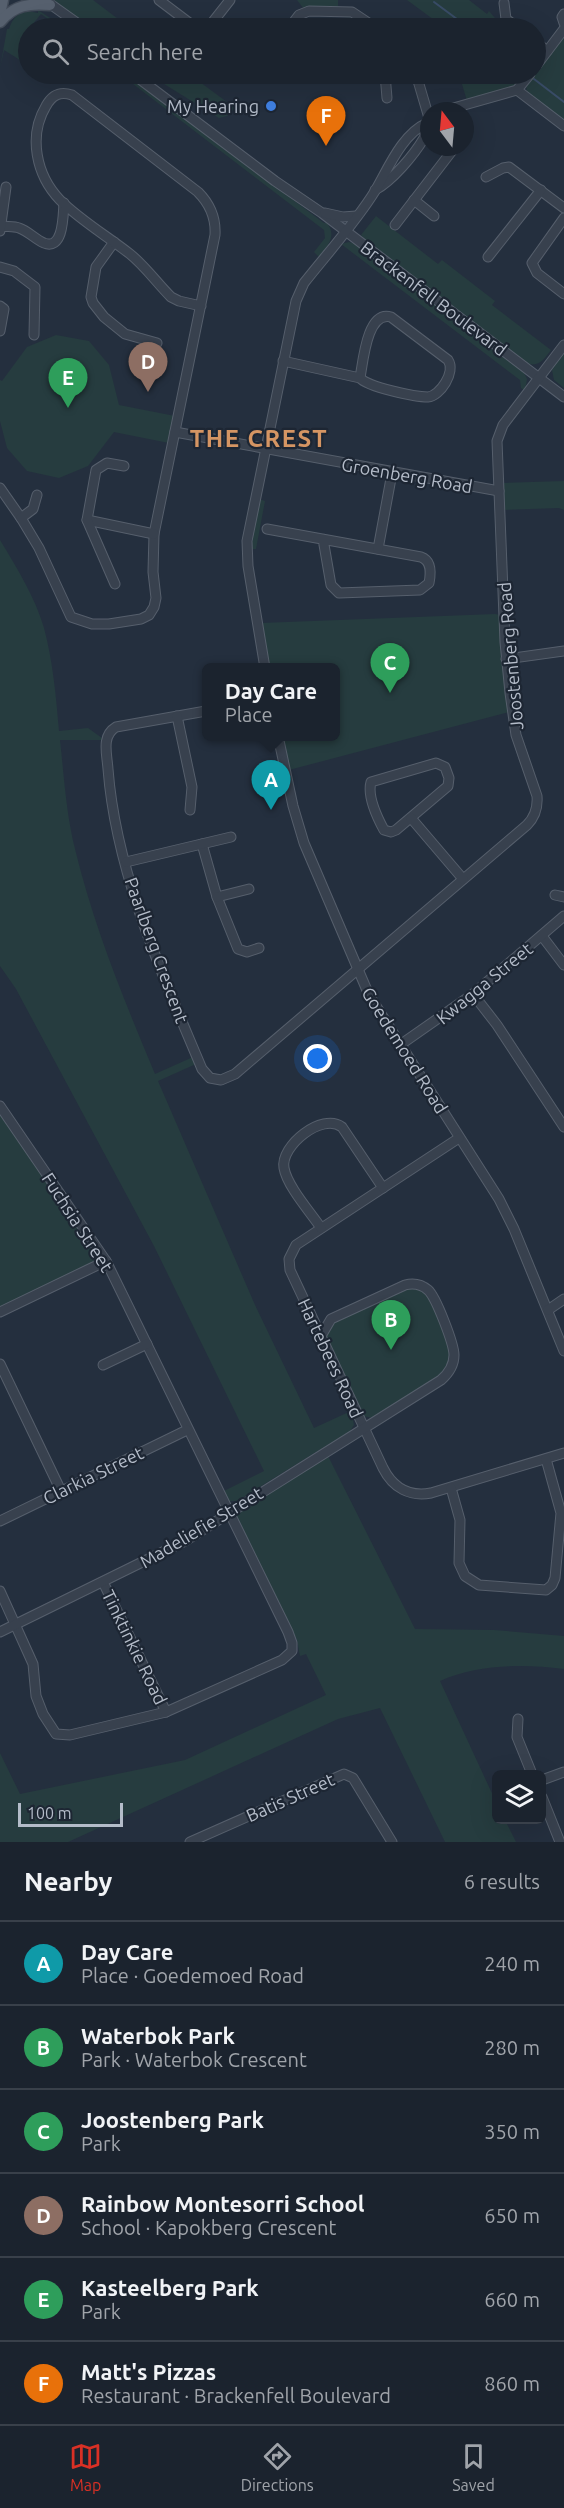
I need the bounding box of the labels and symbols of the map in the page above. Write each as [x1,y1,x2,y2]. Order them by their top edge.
place label: My Hearing [167,96,259,116]
pin: F [306,96,346,146]
marker: My Hearing [264,99,278,113]
north arrow [420,102,474,156]
street label: Brackenfell Boulevard [357,237,511,359]
pin: D [128,342,168,392]
pin: E [48,358,88,408]
district label: THE CREST [190,425,328,452]
street label: Groenberg Road [340,454,474,496]
street label: Joostenberg Road [494,581,526,731]
pin: C [370,644,410,693]
pin: A [252,760,290,810]
street label: Paarlberg Crescent [121,874,193,1026]
street label: Kwagga Street [432,938,536,1028]
street label: Goedemoed Road [358,983,452,1117]
your location [303,1044,332,1073]
street label: Fuchsia Street [39,1169,117,1275]
street label: Hartebees Road [295,1295,367,1421]
pin: B [372,1300,410,1350]
street label: Clarkia Street [40,1442,146,1508]
street label: Madeliefie Street [136,1482,266,1572]
street label: Tinktinkie Road [99,1586,171,1708]
street label: Batis Street [243,1769,337,1825]
scale bar [18,1800,123,1828]

